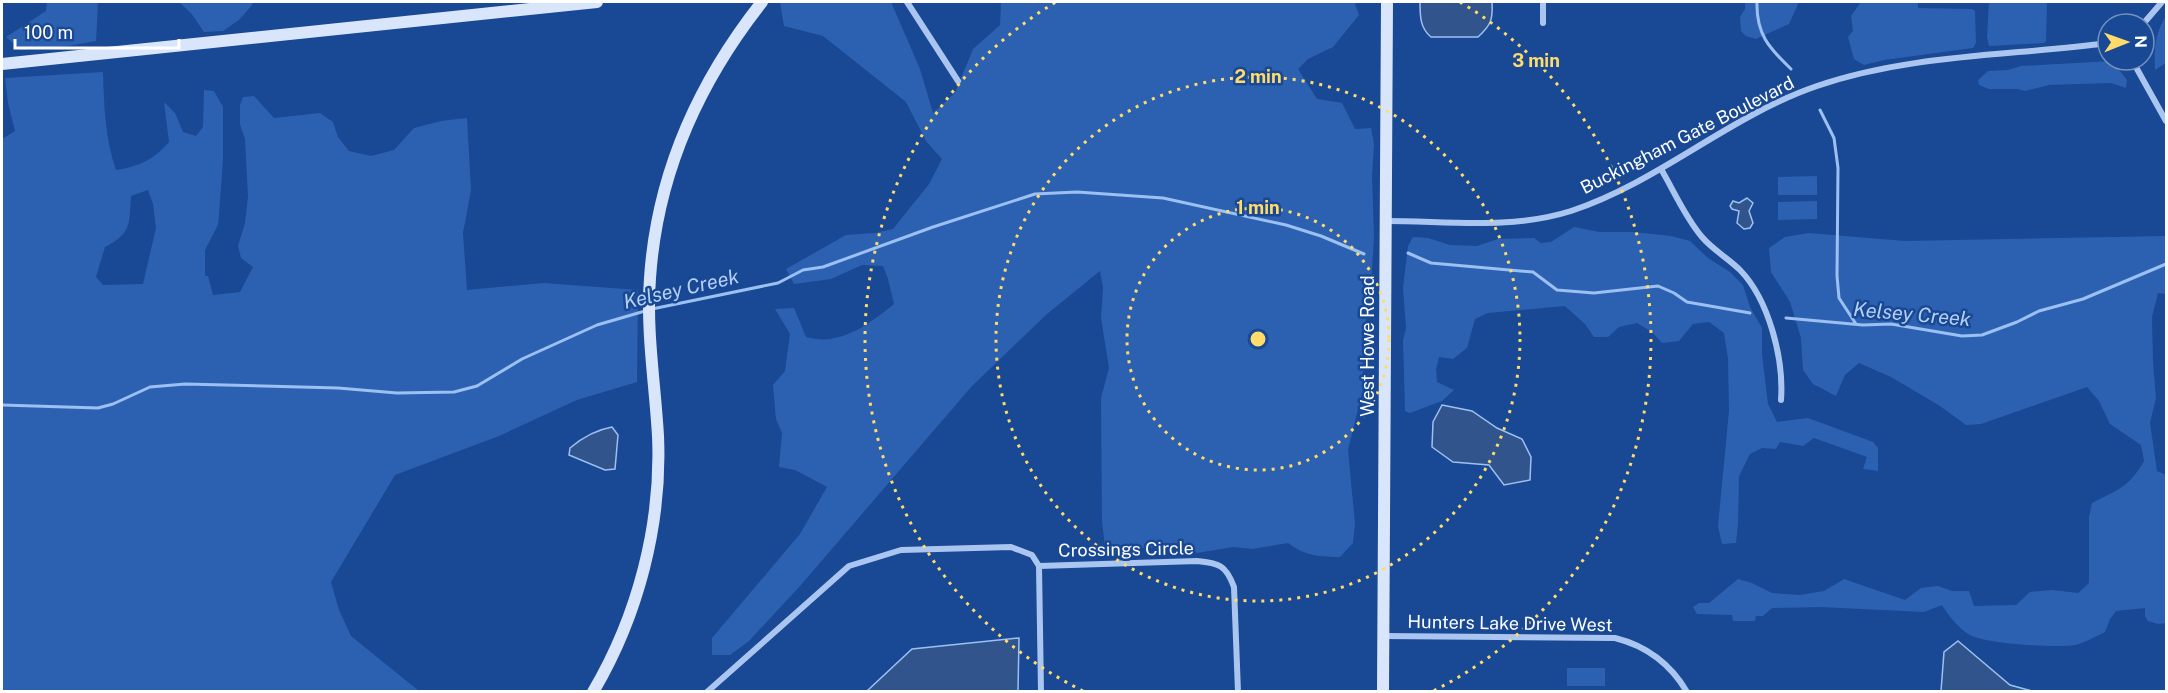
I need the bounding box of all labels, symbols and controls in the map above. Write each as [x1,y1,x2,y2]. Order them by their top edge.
scale bar [15,12,178,50]
north arrow [2096,12,2156,72]
text: 100 m [24,22,73,43]
text: N [2131,35,2150,48]
text: 3 min [1512,50,1560,71]
text: 2 min [1234,66,1282,87]
street label: Buckingham Gate Boulevard [1577,72,1797,198]
text: 1 min [1236,197,1280,218]
water label: Kelsey Creek [621,264,741,314]
street label: West Howe Road [1357,275,1378,417]
water label: Kelsey Creek [1852,297,1972,331]
centre of rings [1248,329,1268,349]
street label: Crossings Circle [1058,537,1194,561]
street label: Hunters Lake Drive West [1407,611,1613,635]

